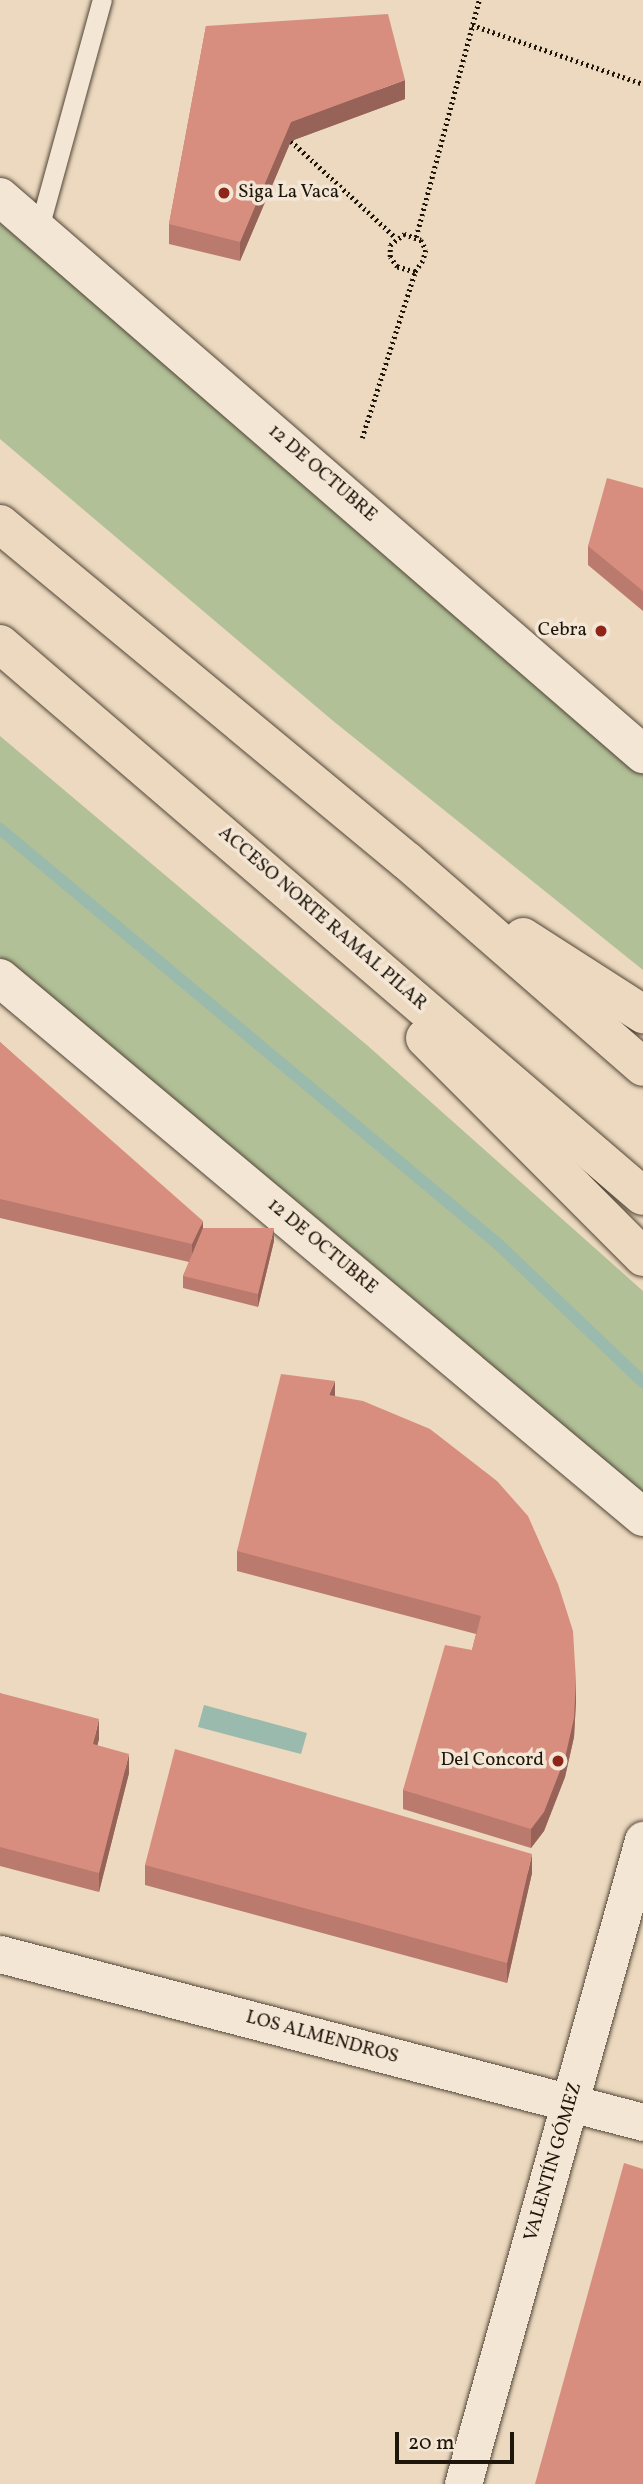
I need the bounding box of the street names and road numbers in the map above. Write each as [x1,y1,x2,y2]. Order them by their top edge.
street label: 12 DE OCTUBRE [263,420,381,528]
street label: ACCESO NORTE RAMAL PILAR [213,822,431,1016]
street label: 12 DE OCTUBRE [262,1194,382,1300]
street label: LOS ALMENDROS [243,2007,401,2069]
street label: VALENTÍN GÓMEZ [520,2080,588,2244]

